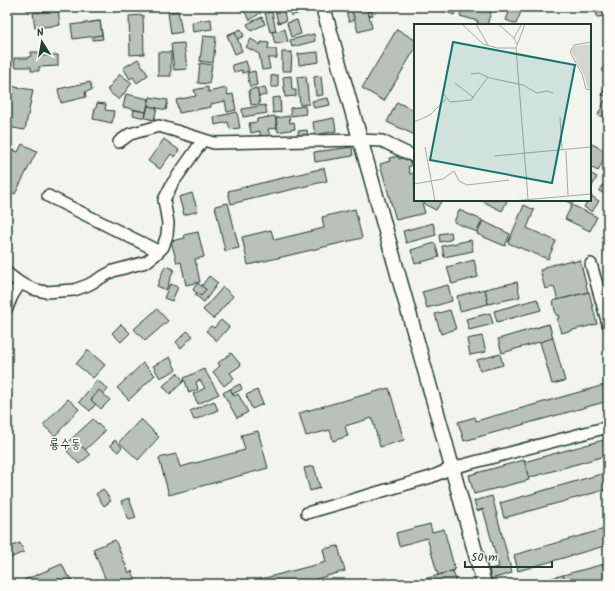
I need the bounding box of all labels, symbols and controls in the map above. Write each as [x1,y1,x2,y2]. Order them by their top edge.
north arrow [22,22,62,62]
text: N [35,24,45,43]
inset map [414,24,591,201]
district label: 룡수동 [49,434,81,455]
scale bar [465,543,552,569]
text: 50 m [471,548,498,567]

